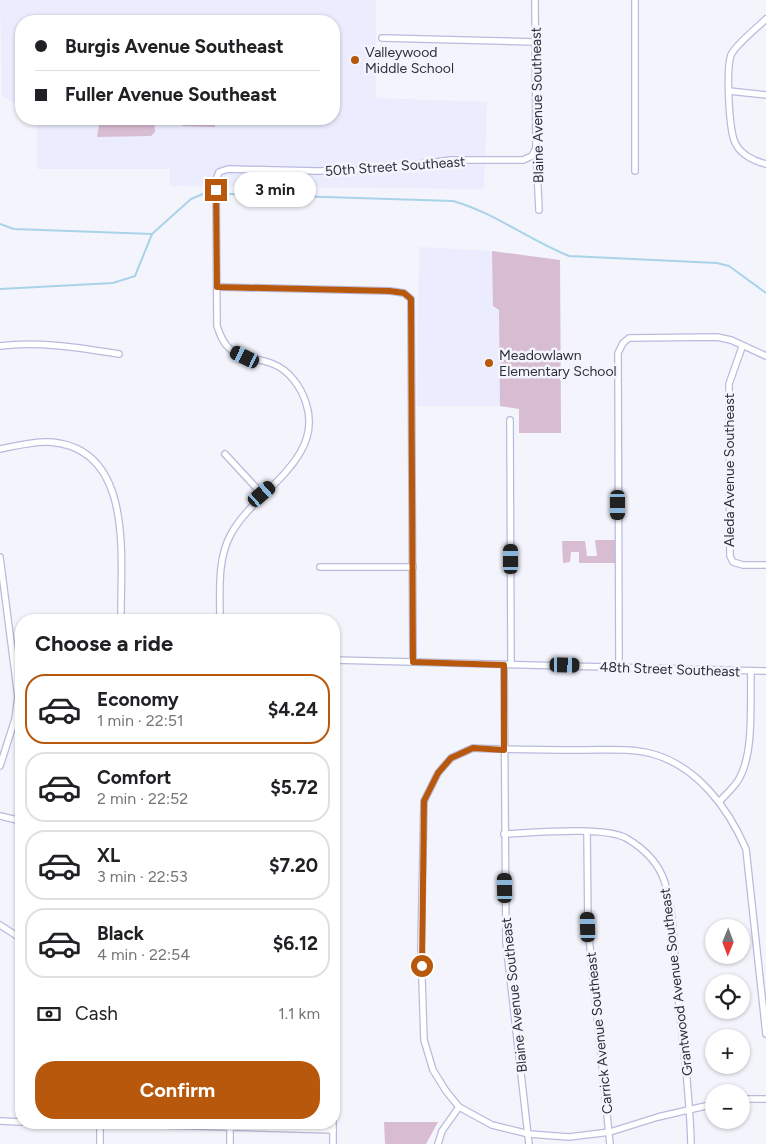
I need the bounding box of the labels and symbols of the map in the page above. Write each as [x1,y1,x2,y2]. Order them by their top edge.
street label: Blaine Avenue Southeast [528,27,547,183]
place label: Valleywood Middle School [365,44,454,77]
marker: Valleywood Middle School [349,54,361,66]
street label: 50th Street Southeast [324,153,466,180]
callout: 3 min [234,172,316,208]
route end [205,179,227,201]
car [228,344,261,370]
place label: Meadowlawn Elementary School [499,347,617,380]
marker: Meadowlawn Elementary School [483,357,495,369]
street label: Aleda Avenue Southeast [721,393,738,547]
car [245,478,278,510]
car [610,490,625,520]
car [503,544,518,574]
car [549,657,580,673]
street label: 48th Street Southeast [599,659,741,680]
car [497,873,512,903]
street label: Grantwood Avenue Southeast [657,887,696,1077]
car [579,912,596,942]
street label: Blaine Avenue Southeast [498,917,531,1073]
north arrow [705,919,750,964]
street label: Carrick Avenue Southeast [583,951,616,1115]
route start [411,955,433,977]

